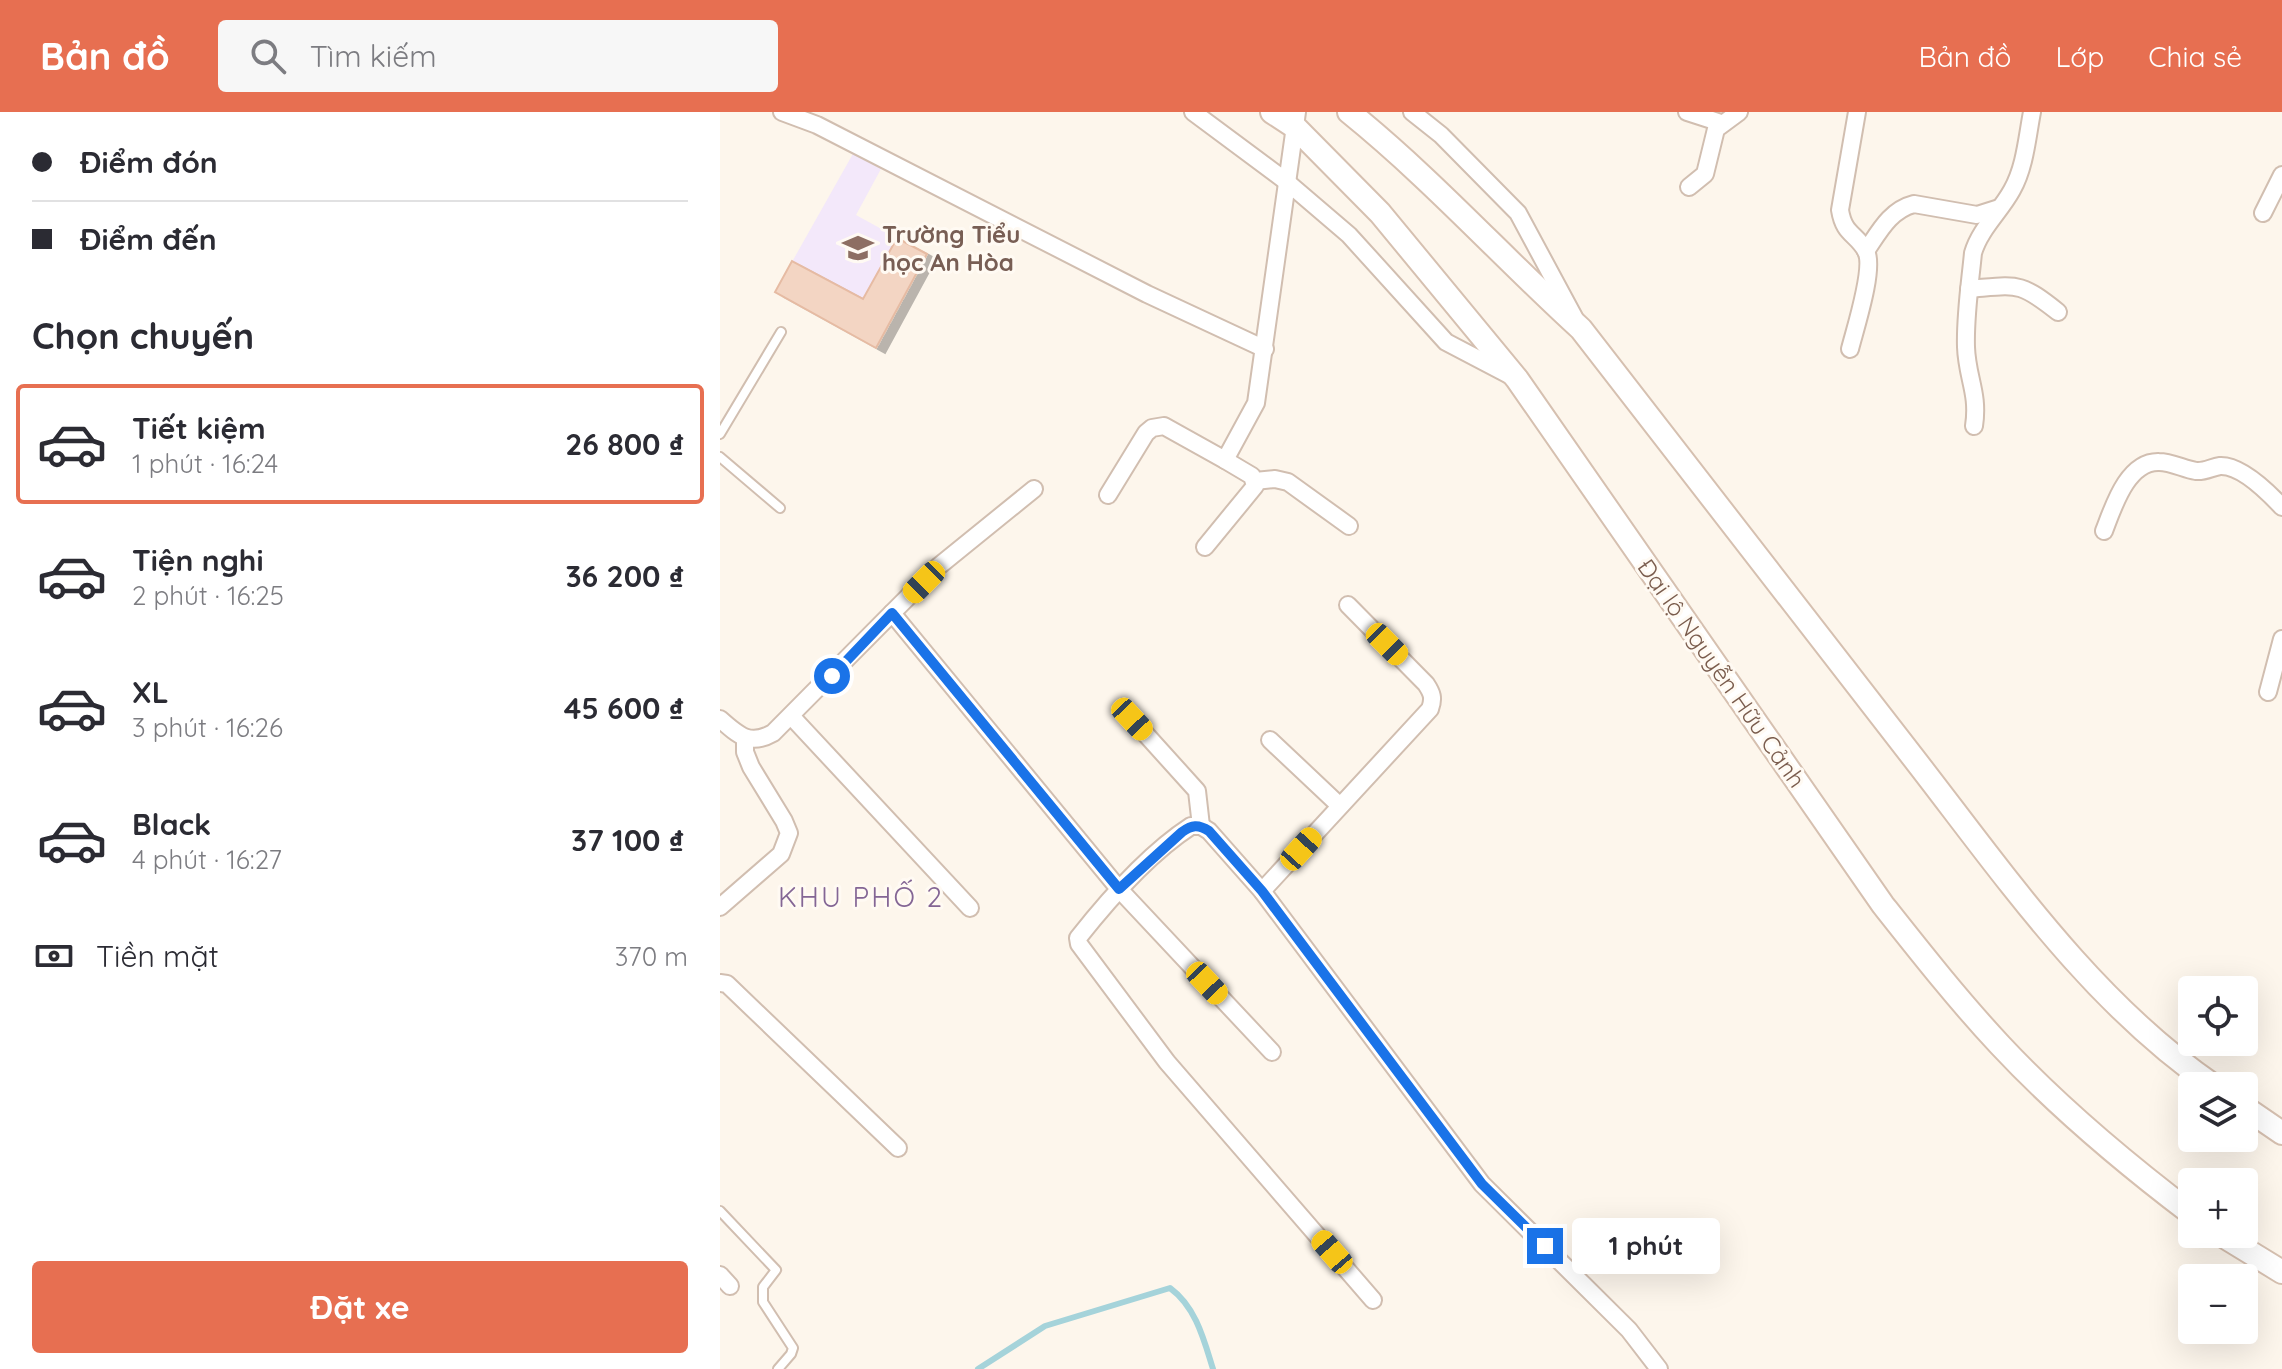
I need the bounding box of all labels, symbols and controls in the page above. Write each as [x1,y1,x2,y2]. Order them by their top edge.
search box [218,20,778,92]
text: Bản đồ [40,32,170,80]
icon: search [246,34,290,78]
text: Tìm kiếm [310,37,437,75]
text: Bản đồ [1919,39,2011,74]
text: Lớp [2055,39,2104,74]
text: Chia sẻ [2148,39,2242,74]
text: Điểm đón [80,143,218,181]
place label: Trường Tiểu học An Hòa [882,219,1020,277]
text: Điểm đến [80,220,217,258]
school or university icon: Trường Tiểu học An Hòa [841,231,875,265]
text: Chọn chuyến [32,313,254,358]
icon: car [36,408,108,480]
text: Tiết kiệm [132,409,266,447]
text: 26 800 ₫ [565,425,684,463]
text: 1 phút · 16:24 [132,447,278,480]
icon: car [36,540,108,612]
text: Tiện nghi [132,541,264,579]
street label: Đại lộ Nguyễn Hữu Cảnh [1632,553,1812,793]
text: 36 200 ₫ [566,557,684,595]
car [899,557,949,607]
text: 2 phút · 16:25 [132,579,284,612]
car [1362,619,1412,669]
route start [814,658,850,694]
icon: car [36,672,108,744]
text: XL [132,673,169,711]
text: 45 600 ₫ [564,689,684,727]
car [1107,693,1157,745]
text: 3 phút · 16:26 [132,711,283,744]
icon: car [36,804,108,876]
text: Black [132,805,211,843]
text: 37 100 ₫ [571,821,684,859]
car [1276,823,1326,875]
text: 4 phút · 16:27 [132,843,282,876]
district label: KHU PHỐ 2 [778,879,944,914]
icon: cash [32,934,76,978]
text: Tiền mặt [96,937,219,975]
text: 370 m [615,940,688,973]
car [1182,957,1232,1009]
map controls [2178,976,2258,1344]
button: locate [2178,976,2258,1056]
button: layers [2178,1072,2258,1152]
button: + [2178,1168,2258,1248]
callout: 1 phút [1573,1218,1721,1274]
car [1307,1226,1357,1278]
route end [1527,1228,1563,1264]
text: 1 phút [1609,1229,1683,1262]
button: Đặt xe [32,1261,688,1353]
button: − [2178,1264,2258,1344]

